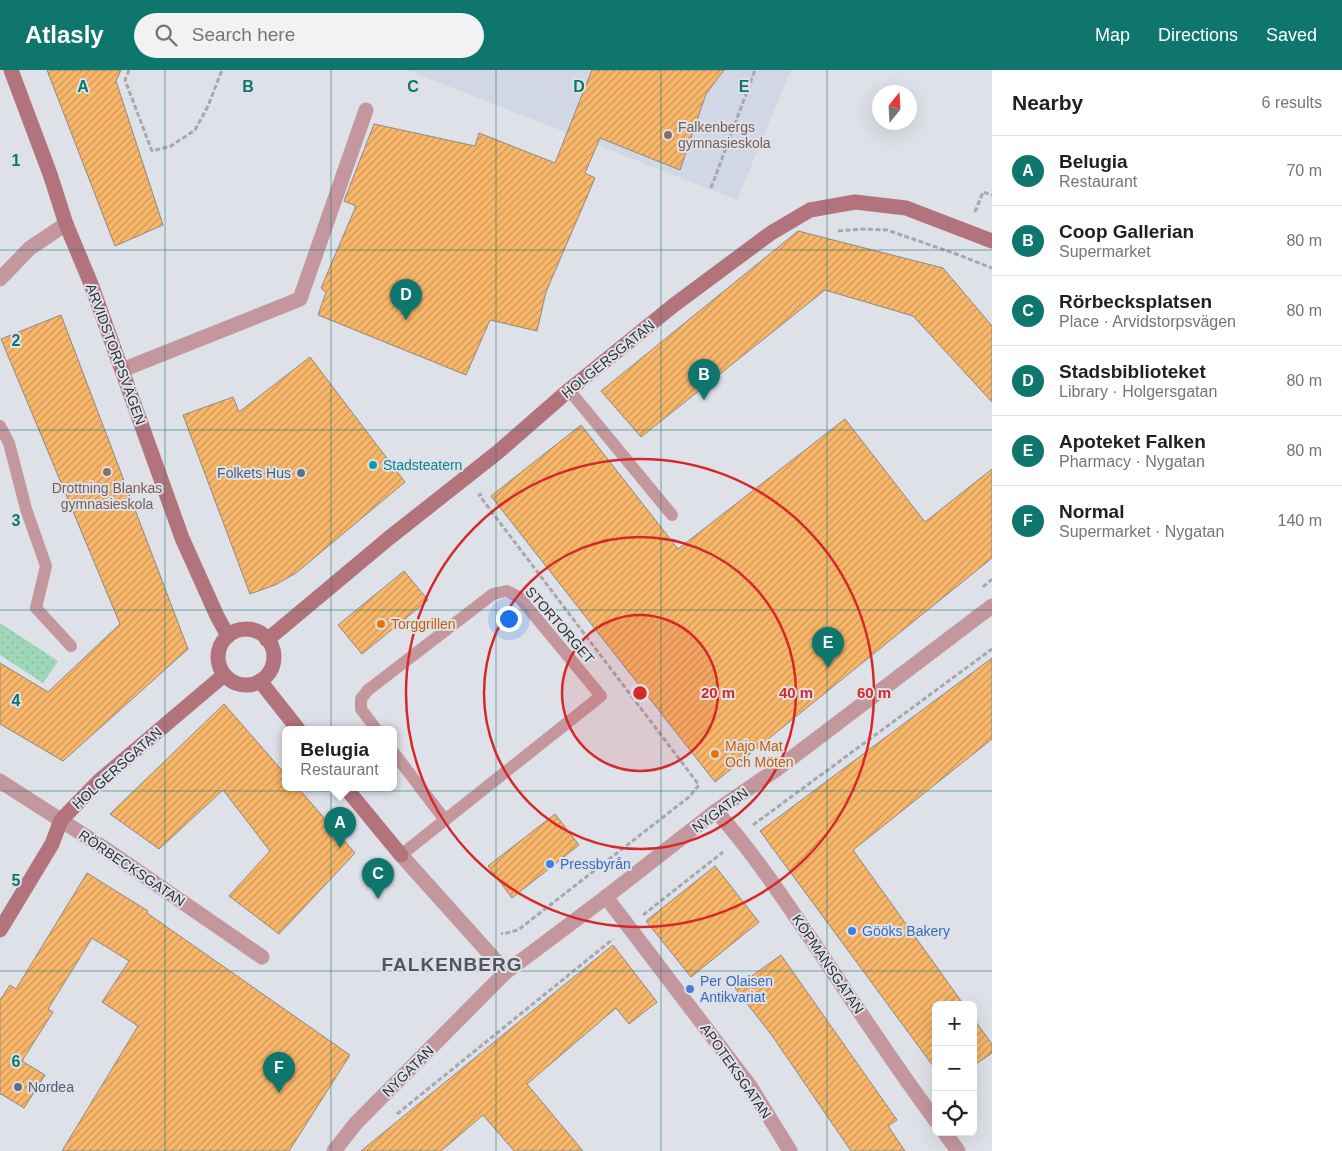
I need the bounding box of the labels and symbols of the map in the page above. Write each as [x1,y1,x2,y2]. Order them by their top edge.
text: A [77,78,89,95]
text: B [242,78,254,95]
text: C [407,78,419,95]
text: D [573,78,585,95]
text: E [739,78,750,95]
north arrow [872,85,917,130]
place label: Falkenbergs gymnasieskola [678,119,771,151]
marker: Falkenbergs gymnasieskola [662,129,674,141]
text: 1 [12,152,21,169]
pin: D [390,279,422,320]
street label: ARVIDSTORPSVÄGEN [83,281,149,427]
street label: HOLGERSGATAN [558,317,658,401]
text: 2 [12,332,21,349]
pin: B [688,359,720,400]
place label: Stadsteatern [383,457,462,473]
marker: Stadsteatern [367,459,379,471]
place label: Folkets Hus [217,465,291,481]
marker: Drottning Blankas gymnasieskola [101,466,113,478]
marker: Folkets Hus [295,467,307,479]
place label: Drottning Blankas gymnasieskola [52,480,162,512]
text: 3 [12,512,21,529]
street label: STORTORGET [522,583,598,667]
your location [496,606,522,632]
place label: Torggrillen [391,616,456,632]
marker: Torggrillen [375,618,387,630]
pin: E [812,627,844,668]
centre of rings [631,684,649,702]
text: 20 m [701,684,735,701]
text: 40 m [779,684,813,701]
text: 60 m [857,684,891,701]
text: 4 [12,692,21,709]
street label: HOLGERSGATAN [69,724,165,812]
place label: Majo Mat Och Möten [725,738,793,770]
marker: Majo Mat Och Möten [709,748,721,760]
street label: NYGATAN [689,784,751,836]
pin: A [324,807,356,848]
street label: RÖRBECKSGATAN [76,826,189,910]
place label: Pressbyrån [560,856,631,872]
pin: C [362,858,394,899]
marker: Pressbyrån [544,858,556,870]
text: 5 [12,872,21,889]
street label: KÖPMANSGATAN [789,911,868,1017]
place label: Gööks Bakery [862,923,950,939]
marker: Gööks Bakery [846,925,858,937]
district label: FALKENBERG [382,954,522,975]
place label: Per Olaisen Antikvariat [700,973,773,1005]
marker: Per Olaisen Antikvariat [684,983,696,995]
street label: APOTEKSGATAN [697,1020,775,1122]
street label: NYGATAN [379,1042,437,1100]
pin: F [263,1052,295,1093]
text: 6 [12,1053,21,1070]
place label: Nordea [28,1079,74,1095]
marker: Nordea [12,1081,24,1093]

